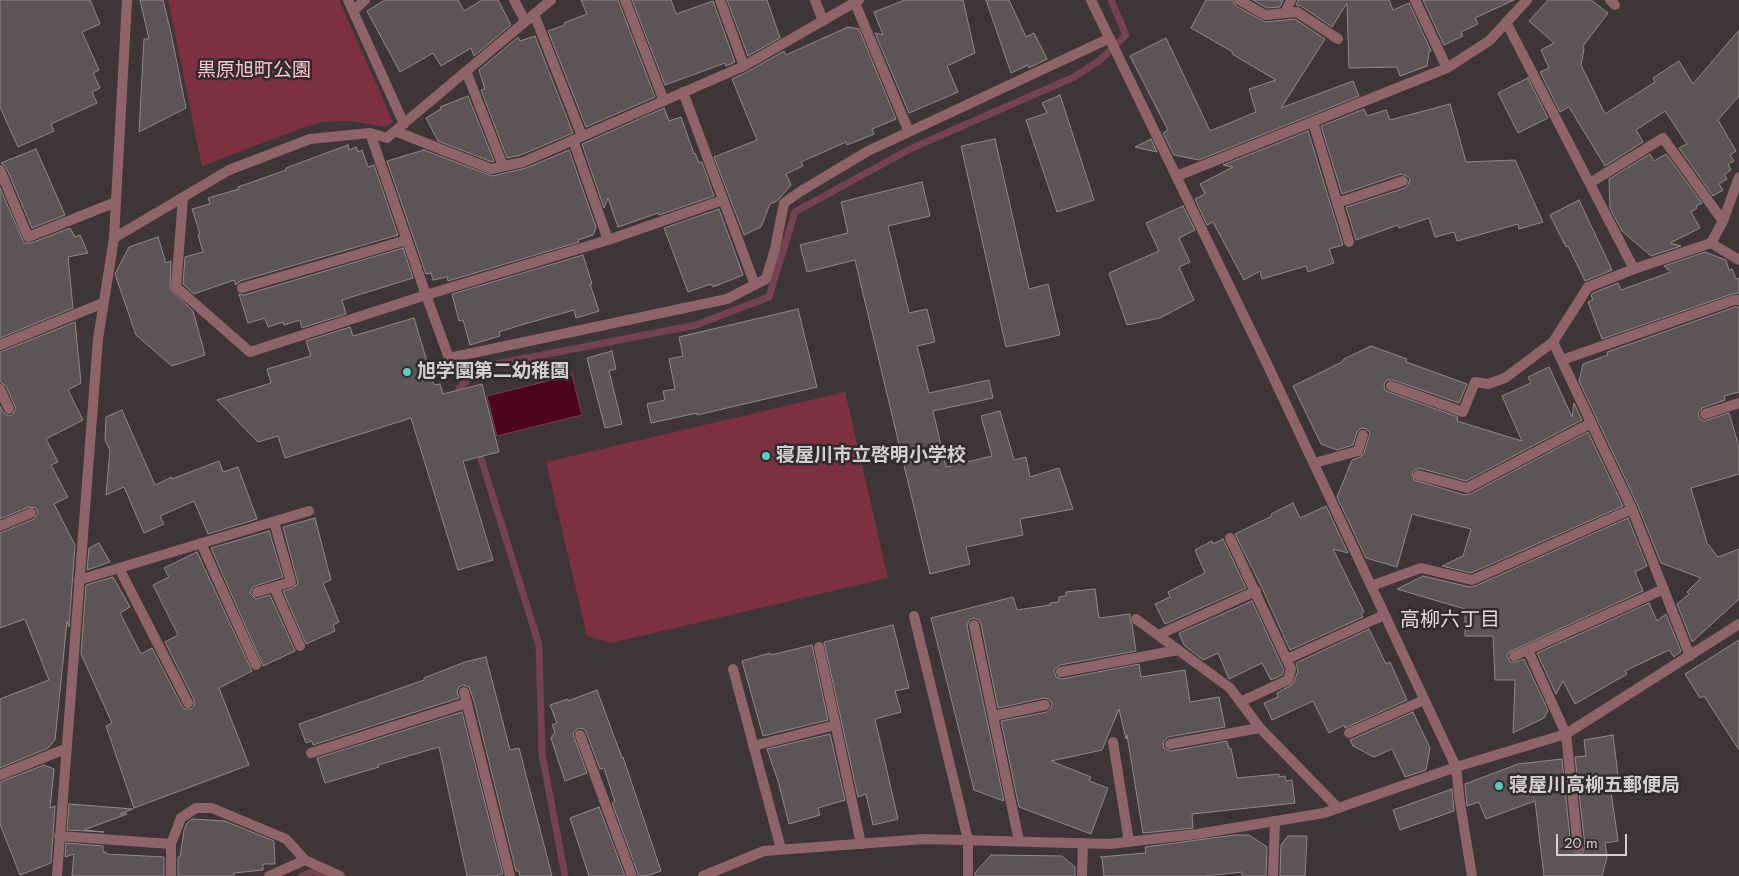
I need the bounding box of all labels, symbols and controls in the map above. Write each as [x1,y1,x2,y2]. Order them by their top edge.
park label: 黒原旭町公園 [197,60,311,82]
place label: 旭学園第二幼稚園 [417,361,569,383]
marker: 旭学園第二幼稚園 [401,366,413,378]
place label: 寝屋川市立啓明小学校 [776,445,966,467]
marker: 寝屋川市立啓明小学校 [760,450,772,462]
district label: 高柳六丁目 [1400,609,1500,633]
place label: 寝屋川高柳五郵便局 [1509,775,1680,797]
marker: 寝屋川高柳五郵便局 [1493,780,1505,792]
scale bar [1559,824,1630,856]
text: 20 m [1564,832,1598,854]

